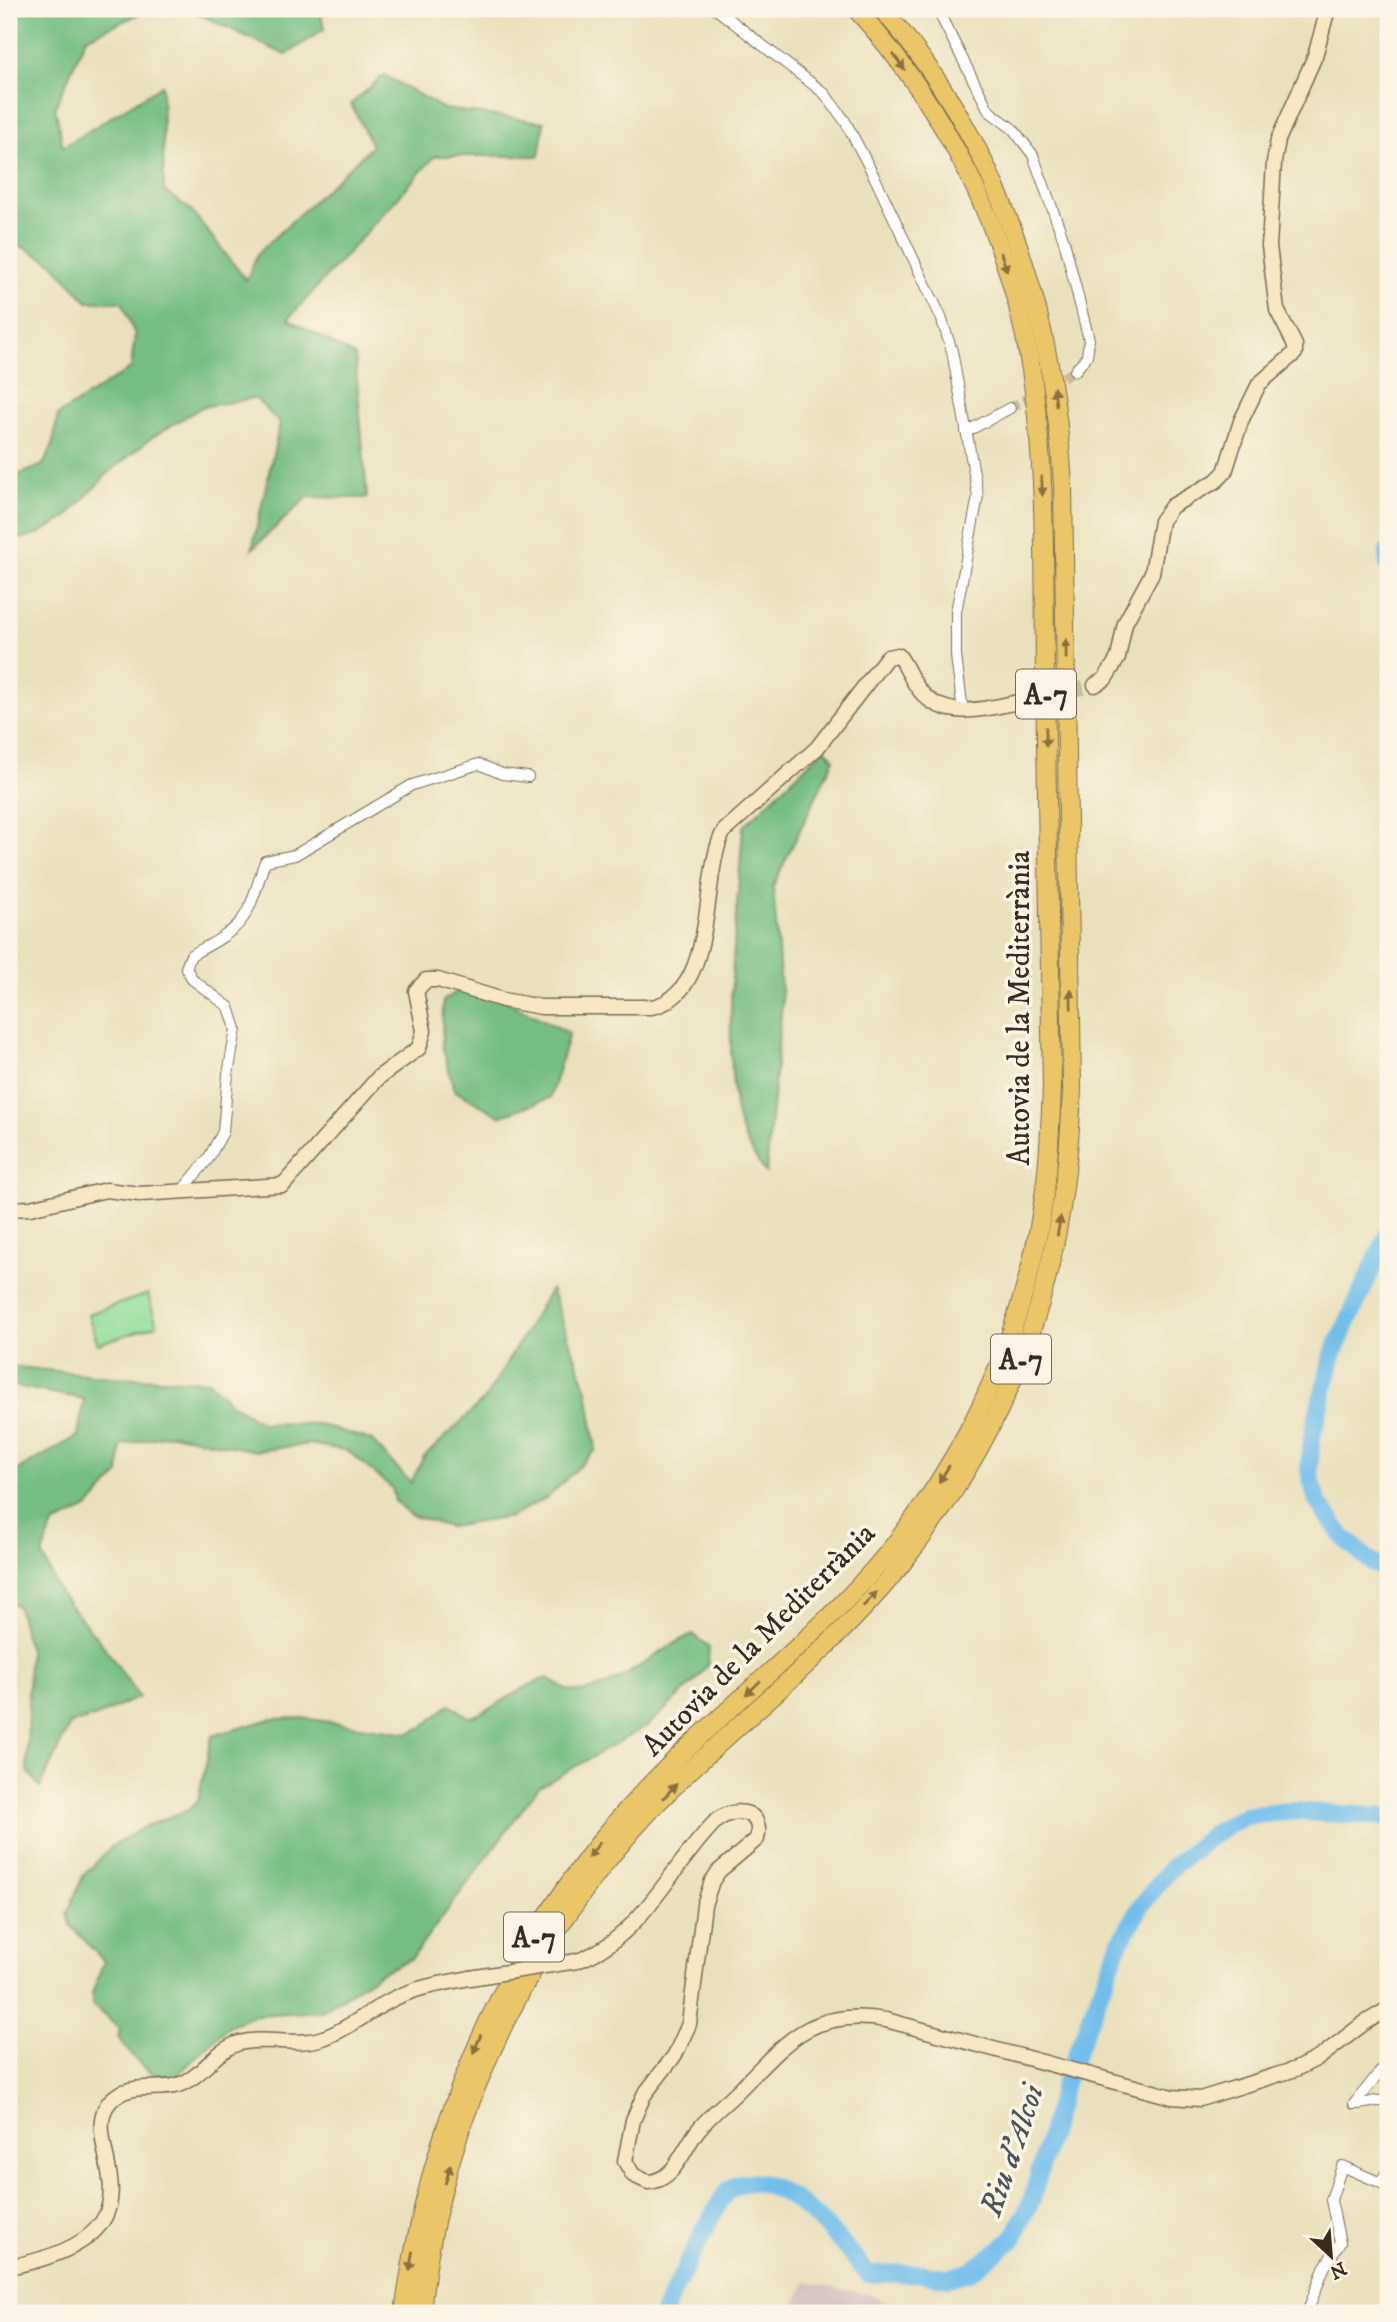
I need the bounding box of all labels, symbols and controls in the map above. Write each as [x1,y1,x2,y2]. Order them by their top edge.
one-way arrow [891,53,905,71]
one-way arrow [999,252,1010,273]
one-way arrow [1050,386,1061,408]
one-way arrow [1037,475,1048,497]
one-way arrow [1060,638,1071,660]
road number: A-7 [1016,670,1076,718]
one-way arrow [1041,727,1052,749]
street label: Autovia de la Mediterrània [1002,850,1039,1166]
one-way arrow [1065,988,1077,1010]
one-way arrow [1054,1215,1065,1237]
road number: A-7 [991,1334,1051,1384]
one-way arrow [938,1464,951,1483]
street label: Autovia de la Mediterrània [635,1515,884,1765]
one-way arrow [862,1591,878,1608]
one-way arrow [744,1680,762,1696]
one-way arrow [662,1782,678,1800]
one-way arrow [588,1841,602,1859]
road number: A-7 [504,1912,564,1962]
one-way arrow [471,2034,483,2054]
water label: Riu d'Alcoi [971,2078,1055,2223]
one-way arrow [443,2164,453,2185]
north arrow [1296,2220,1366,2290]
one-way arrow [405,2250,416,2272]
text: N [1325,2256,1350,2284]

